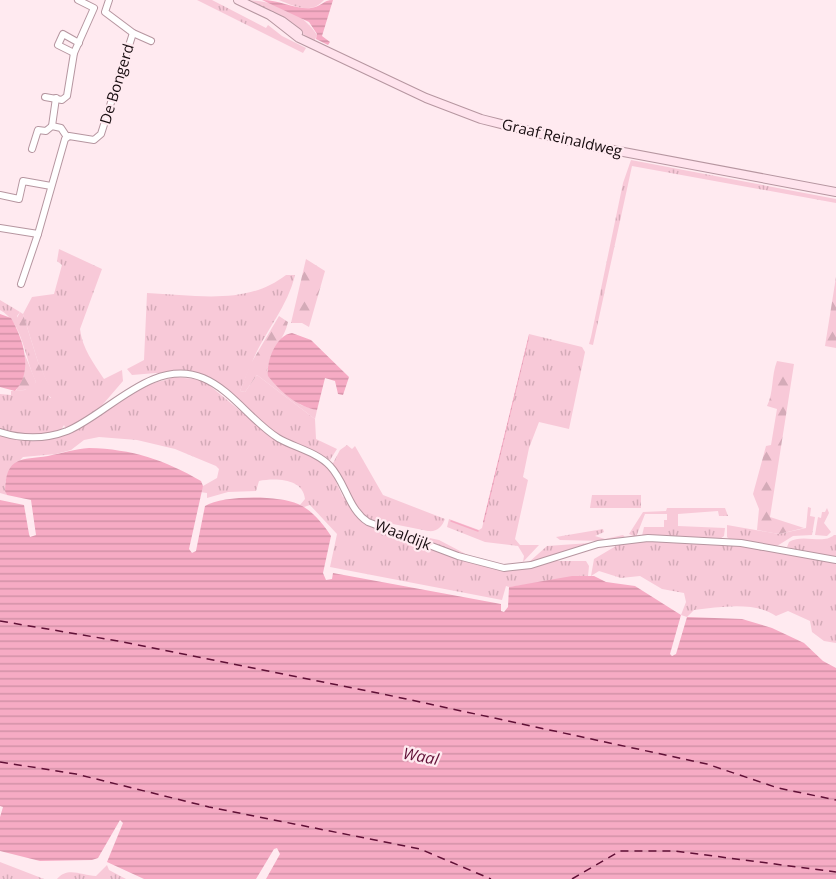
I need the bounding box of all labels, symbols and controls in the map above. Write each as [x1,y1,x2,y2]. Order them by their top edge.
street label: De Bongerd [94,41,138,126]
street label: Graaf Reinaldweg [500,113,624,161]
street label: Waaldijk [372,514,435,554]
water label: Waal [401,742,442,770]

